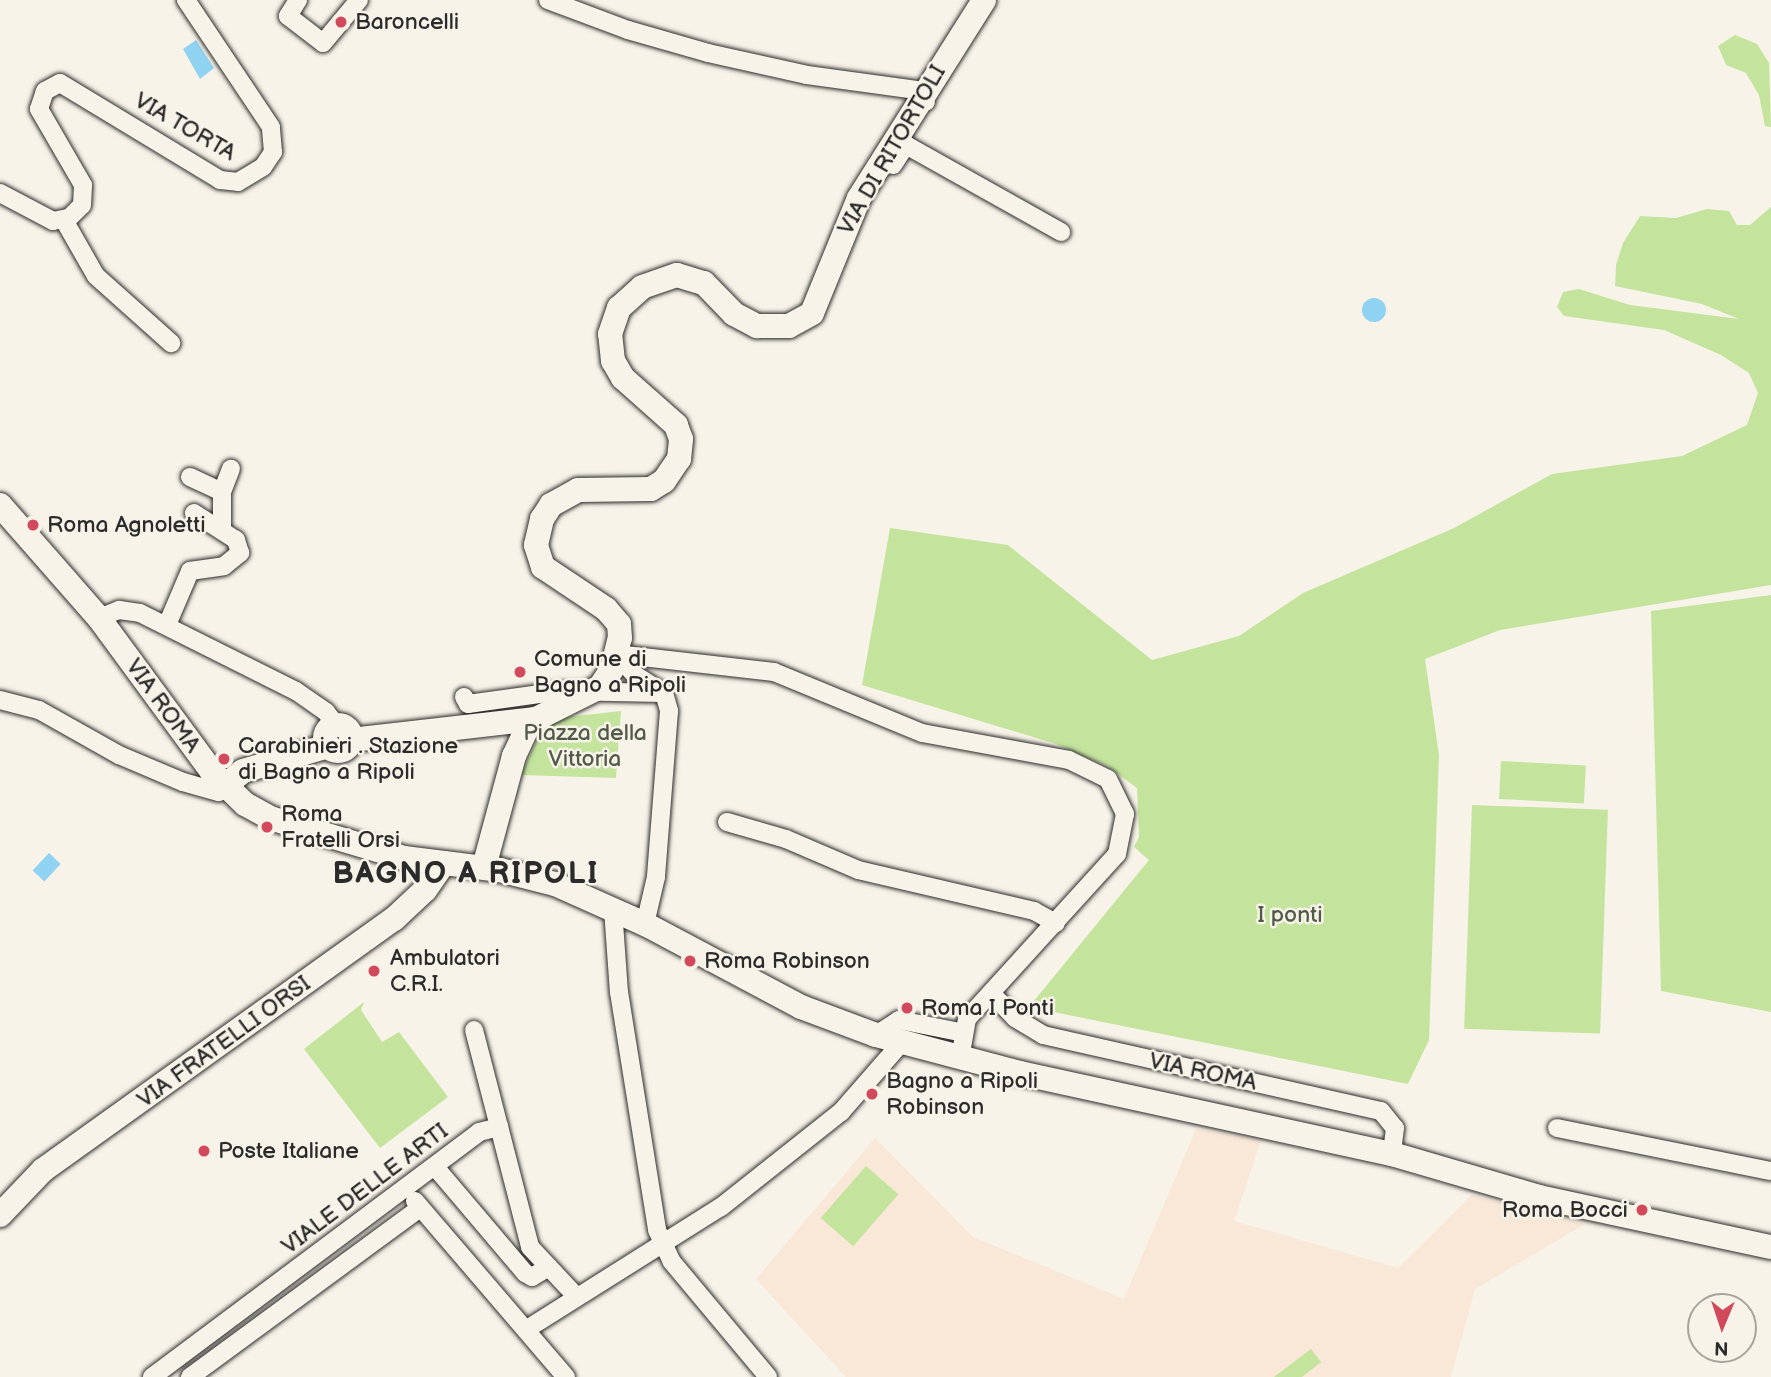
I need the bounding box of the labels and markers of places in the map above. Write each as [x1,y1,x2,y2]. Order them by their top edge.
place label: Baroncelli [355,8,459,36]
marker: Baroncelli [333,14,349,30]
place label: Roma Agnoletti [47,511,206,539]
marker: Roma Agnoletti [25,517,41,533]
place label: Comune di Bagno a Ripoli [534,645,686,699]
marker: Comune di Bagno a Ripoli [512,664,528,680]
place label: Carabinieri . Stazione di Bagno a Ripoli [238,732,459,786]
marker: Carabinieri . Stazione di Bagno a Ripoli [216,751,232,767]
place label: Roma Fratelli Orsi [281,800,400,854]
marker: Roma Fratelli Orsi [259,819,275,835]
place label: Ambulatori C.R.I. [390,944,500,998]
place label: Roma Robinson [704,947,870,975]
marker: Roma Robinson [682,953,698,969]
marker: Ambulatori C.R.I. [364,961,384,981]
place label: Roma I Ponti [921,994,1054,1022]
marker: Roma I Ponti [899,1000,915,1016]
place label: Bagno a Ripoli Robinson [886,1067,1038,1121]
marker: Bagno a Ripoli Robinson [864,1086,880,1102]
place label: Poste Italiane [218,1137,359,1165]
marker: Poste Italiane [196,1143,212,1159]
place label: Roma Bocci [1502,1196,1628,1224]
marker: Roma Bocci [1634,1202,1650,1218]

